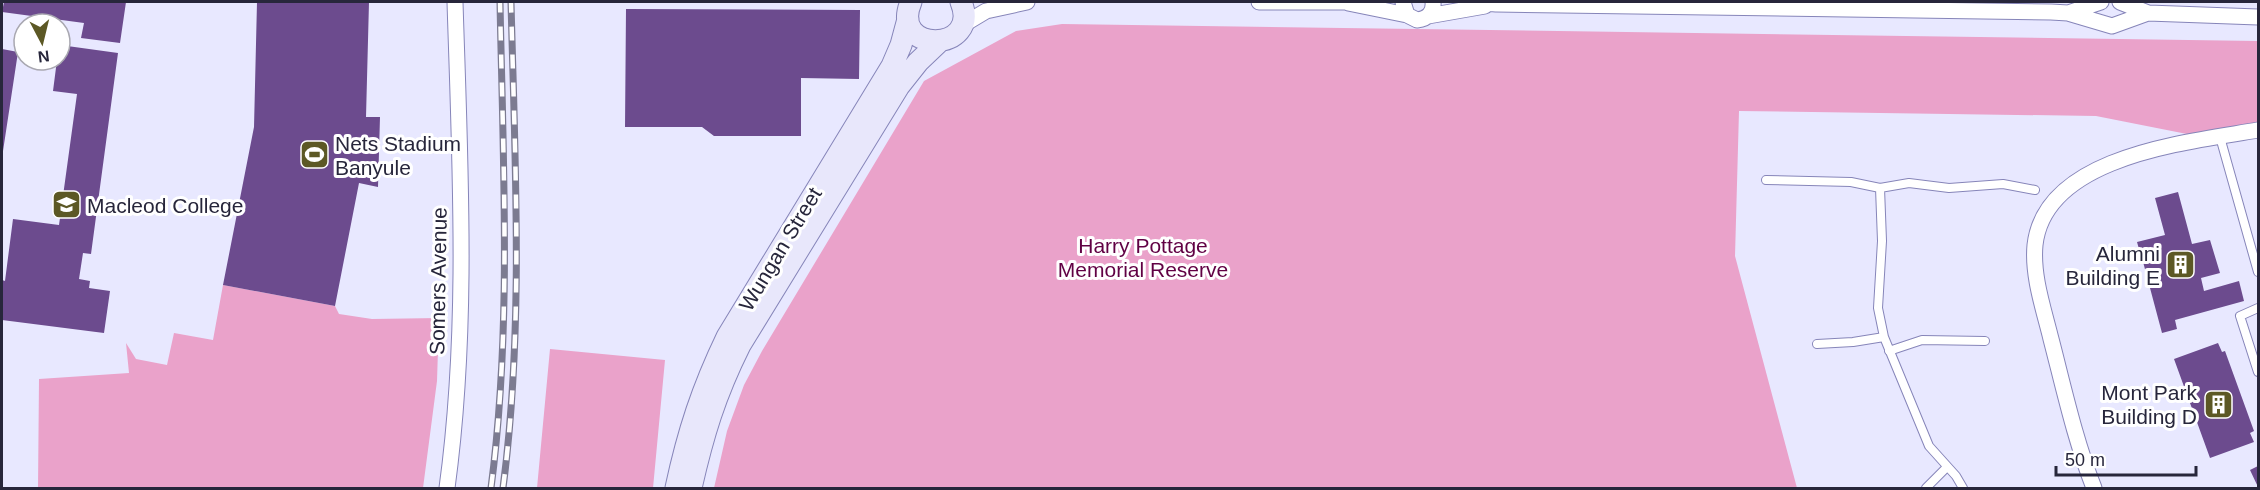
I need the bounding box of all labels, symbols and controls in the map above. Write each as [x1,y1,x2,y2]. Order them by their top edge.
north arrow [12,12,72,72]
text: N [37,47,51,66]
place label: Nets Stadium Banyule [335,132,461,179]
sports icon: Nets Stadium Banyule [298,139,330,171]
street label: Wungan Street [734,183,826,315]
school or university icon: Macleod College [50,189,82,221]
place label: Macleod College [87,194,243,217]
street label: Somers Avenue [425,207,451,355]
park label: Harry Pottage Memorial Reserve [1058,234,1228,281]
place label: Alumni Building E [2065,242,2160,289]
building icon: Alumni Building E [2165,249,2197,281]
place label: Mont Park Building D [2101,381,2197,428]
building icon: Mont Park Building D [2202,388,2234,420]
scale bar [2056,439,2196,477]
text: 50 m [2065,450,2105,470]

